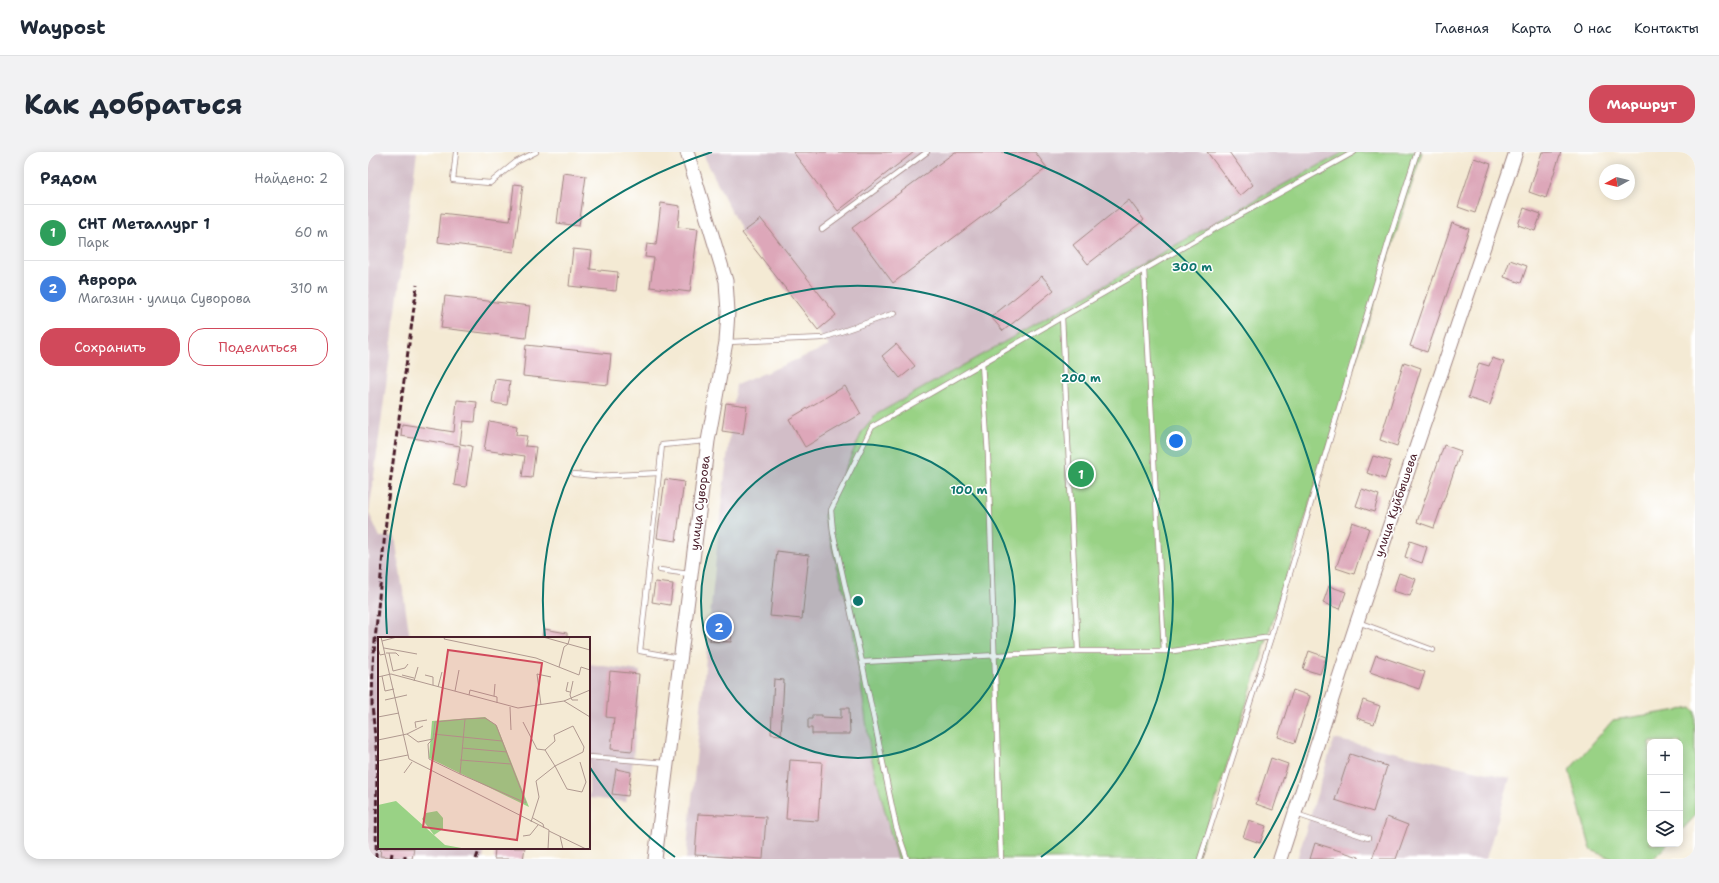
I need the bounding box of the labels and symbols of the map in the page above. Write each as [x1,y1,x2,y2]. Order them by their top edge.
north arrow [1599,164,1635,200]
text: 300 m [1172,259,1212,275]
text: 200 m [1061,370,1101,386]
your location [1166,431,1186,451]
street label: улица Куйбышева [1371,450,1421,559]
street label: улица Суворова [686,454,714,551]
pin: 1 [1068,459,1094,489]
text: 100 m [951,482,988,498]
centre of rings [851,594,865,608]
pin: 2 [706,612,732,642]
inset map [378,637,590,849]

